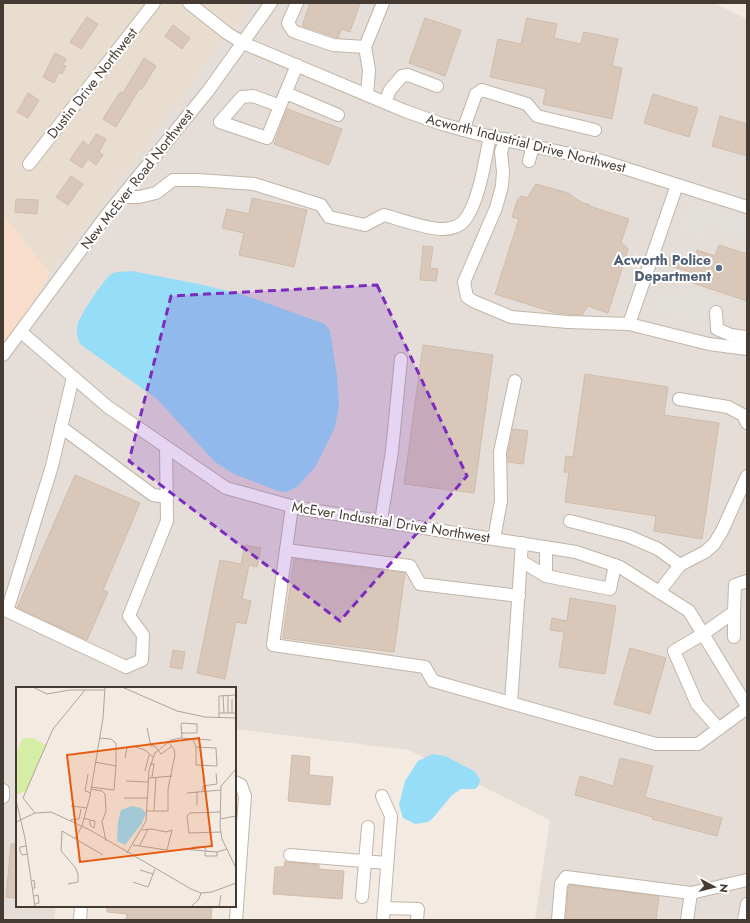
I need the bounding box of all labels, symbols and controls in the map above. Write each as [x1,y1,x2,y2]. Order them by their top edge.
street label: Dustin Drive Northwest [42,23,142,143]
street label: New McEver Road Northwest [76,104,199,253]
street label: Acworth Industrial Drive Northwest [424,108,629,178]
place label: Acworth Police Department [613,250,712,286]
marker: Acworth Police Department [714,263,724,273]
street label: McEver Industrial Drive Northwest [290,496,492,548]
inset map [16,687,236,907]
north arrow [694,867,734,907]
text: N [715,883,732,894]

